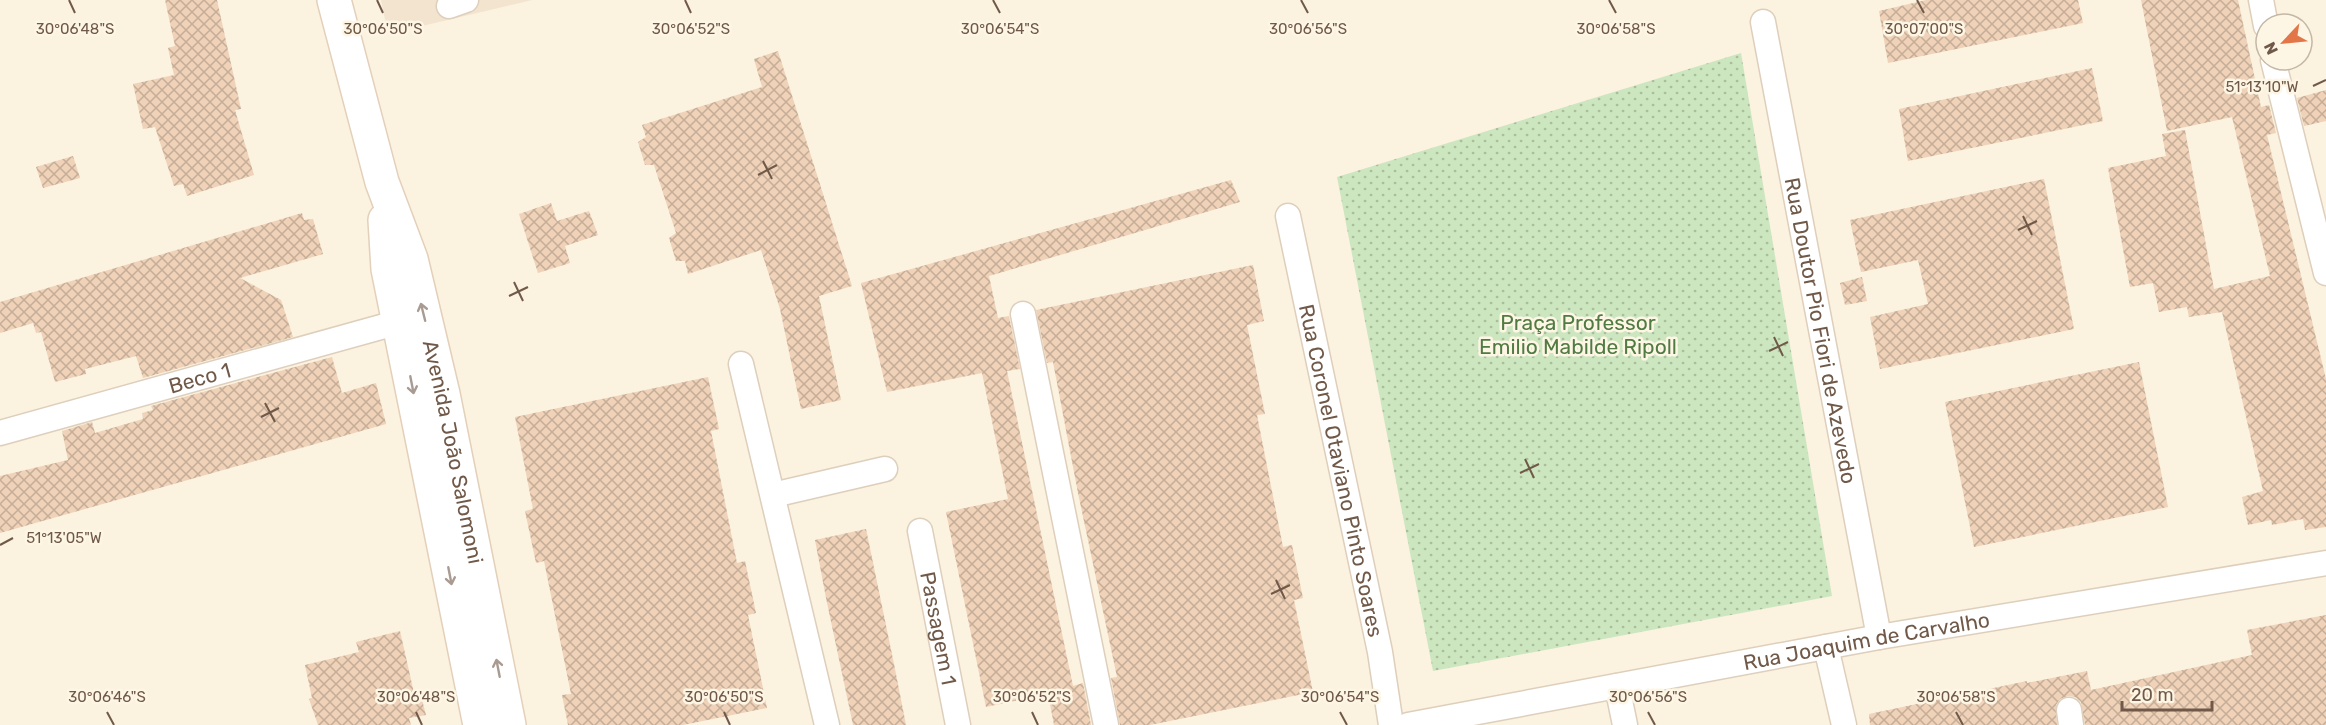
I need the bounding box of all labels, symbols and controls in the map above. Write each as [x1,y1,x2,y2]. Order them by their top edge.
north arrow [2254,12,2314,72]
text: 30°06'48"S [36,20,114,38]
text: 30°06'50"S [343,20,423,38]
text: 30°06'52"S [652,20,730,38]
text: 30°06'54"S [961,20,1039,38]
text: 30°06'56"S [1269,20,1347,38]
text: 30°06'58"S [1576,20,1656,38]
text: 30°07'00"S [1885,20,1963,38]
text: N [2260,39,2282,58]
text: 51°13'10"W [2225,78,2299,96]
street label: Rua Doutor Pio Fiori de Azevedo [1780,175,1862,486]
street label: Rua Coronel Otaviano Pinto Soares [1294,302,1389,639]
one-way arrow [417,303,429,322]
park label: Praça Professor Emilio Mabilde Ripoll [1479,310,1677,359]
street label: Avenida João Salomoni [418,337,489,566]
street label: Beco 1 [165,357,233,398]
one-way arrow [407,374,418,394]
text: 51°13'05"W [26,529,102,547]
one-way arrow [445,566,456,585]
street label: Passagem 1 [916,569,962,687]
street label: Rua Joaquim de Carvalho [1741,606,1991,675]
one-way arrow [492,658,503,678]
scale bar [2122,674,2212,712]
text: 20 m [2131,684,2173,706]
text: 30°06'46"S [68,688,146,706]
text: 30°06'48"S [377,688,455,706]
text: 30°06'50"S [684,688,764,706]
text: 30°06'52"S [993,688,1071,706]
text: 30°06'54"S [1301,688,1379,706]
text: 30°06'56"S [1609,688,1687,706]
text: 30°06'58"S [1916,688,1996,706]

